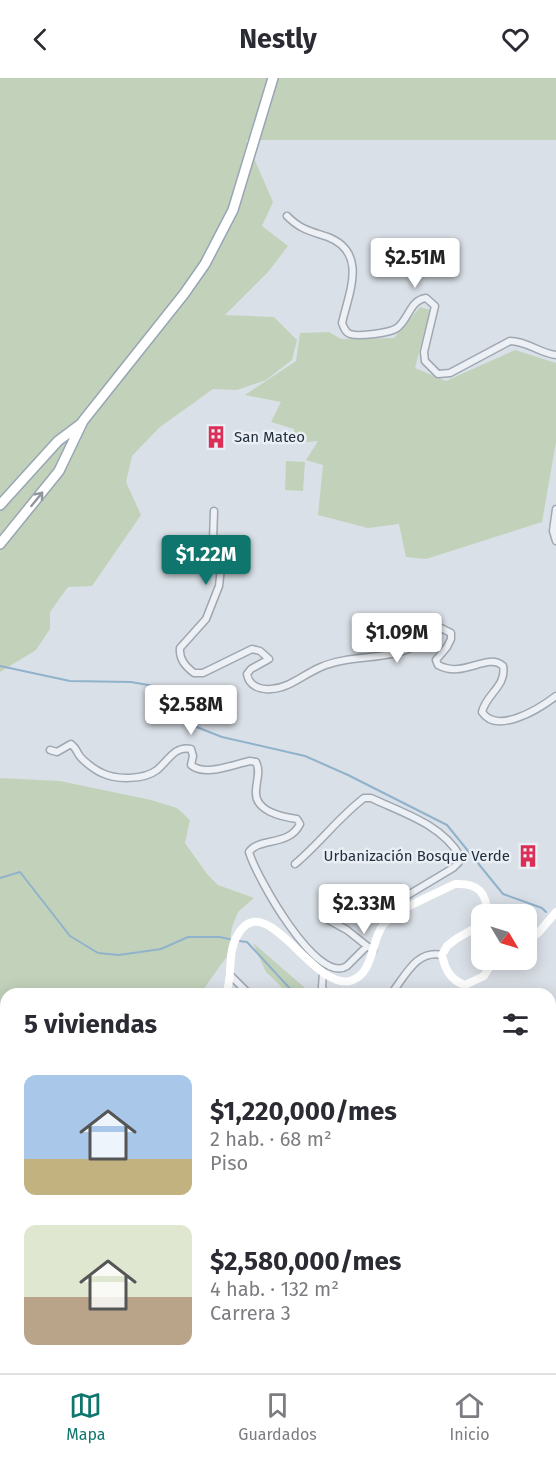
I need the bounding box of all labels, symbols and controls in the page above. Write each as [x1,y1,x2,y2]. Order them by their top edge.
icon: back [24,23,57,56]
text: Nestly [239,23,317,55]
icon: heart [499,23,532,56]
pin: $2.51M [366,238,464,289]
text: $2.51M [385,245,445,269]
building icon: San Mateo [203,424,229,450]
place label: San Mateo [234,428,305,446]
one-way arrow [30,492,44,507]
pin: $1.22M [157,535,255,586]
text: $1.22M [176,542,236,566]
pin: $1.09M [348,613,446,664]
text: $1.09M [366,620,428,644]
pin: $2.58M [142,685,240,736]
text: $2.58M [159,692,223,716]
building icon: Urbanización Bosque Verde [515,843,541,869]
place label: Urbanización Bosque Verde [324,847,510,865]
pin: $2.33M [315,884,413,935]
text: $2.33M [333,891,395,915]
north arrow [471,904,537,970]
map controls [471,904,537,970]
icon: filters [499,1008,532,1041]
text: 5 viviendas [24,1009,157,1040]
text: $1,220,000/mes [210,1096,397,1127]
icon: home [72,1099,144,1171]
text: 2 hab. · 68 m² [210,1127,332,1151]
text: Piso [210,1151,248,1175]
text: $2,580,000/mes [210,1246,401,1277]
icon: home [72,1249,144,1321]
text: 4 hab. · 132 m² [210,1277,339,1301]
text: Carrera 3 [210,1301,291,1325]
tab: Mapa [66,1389,106,1444]
tab: Guardados [238,1389,317,1444]
tab: Inicio [450,1389,490,1444]

